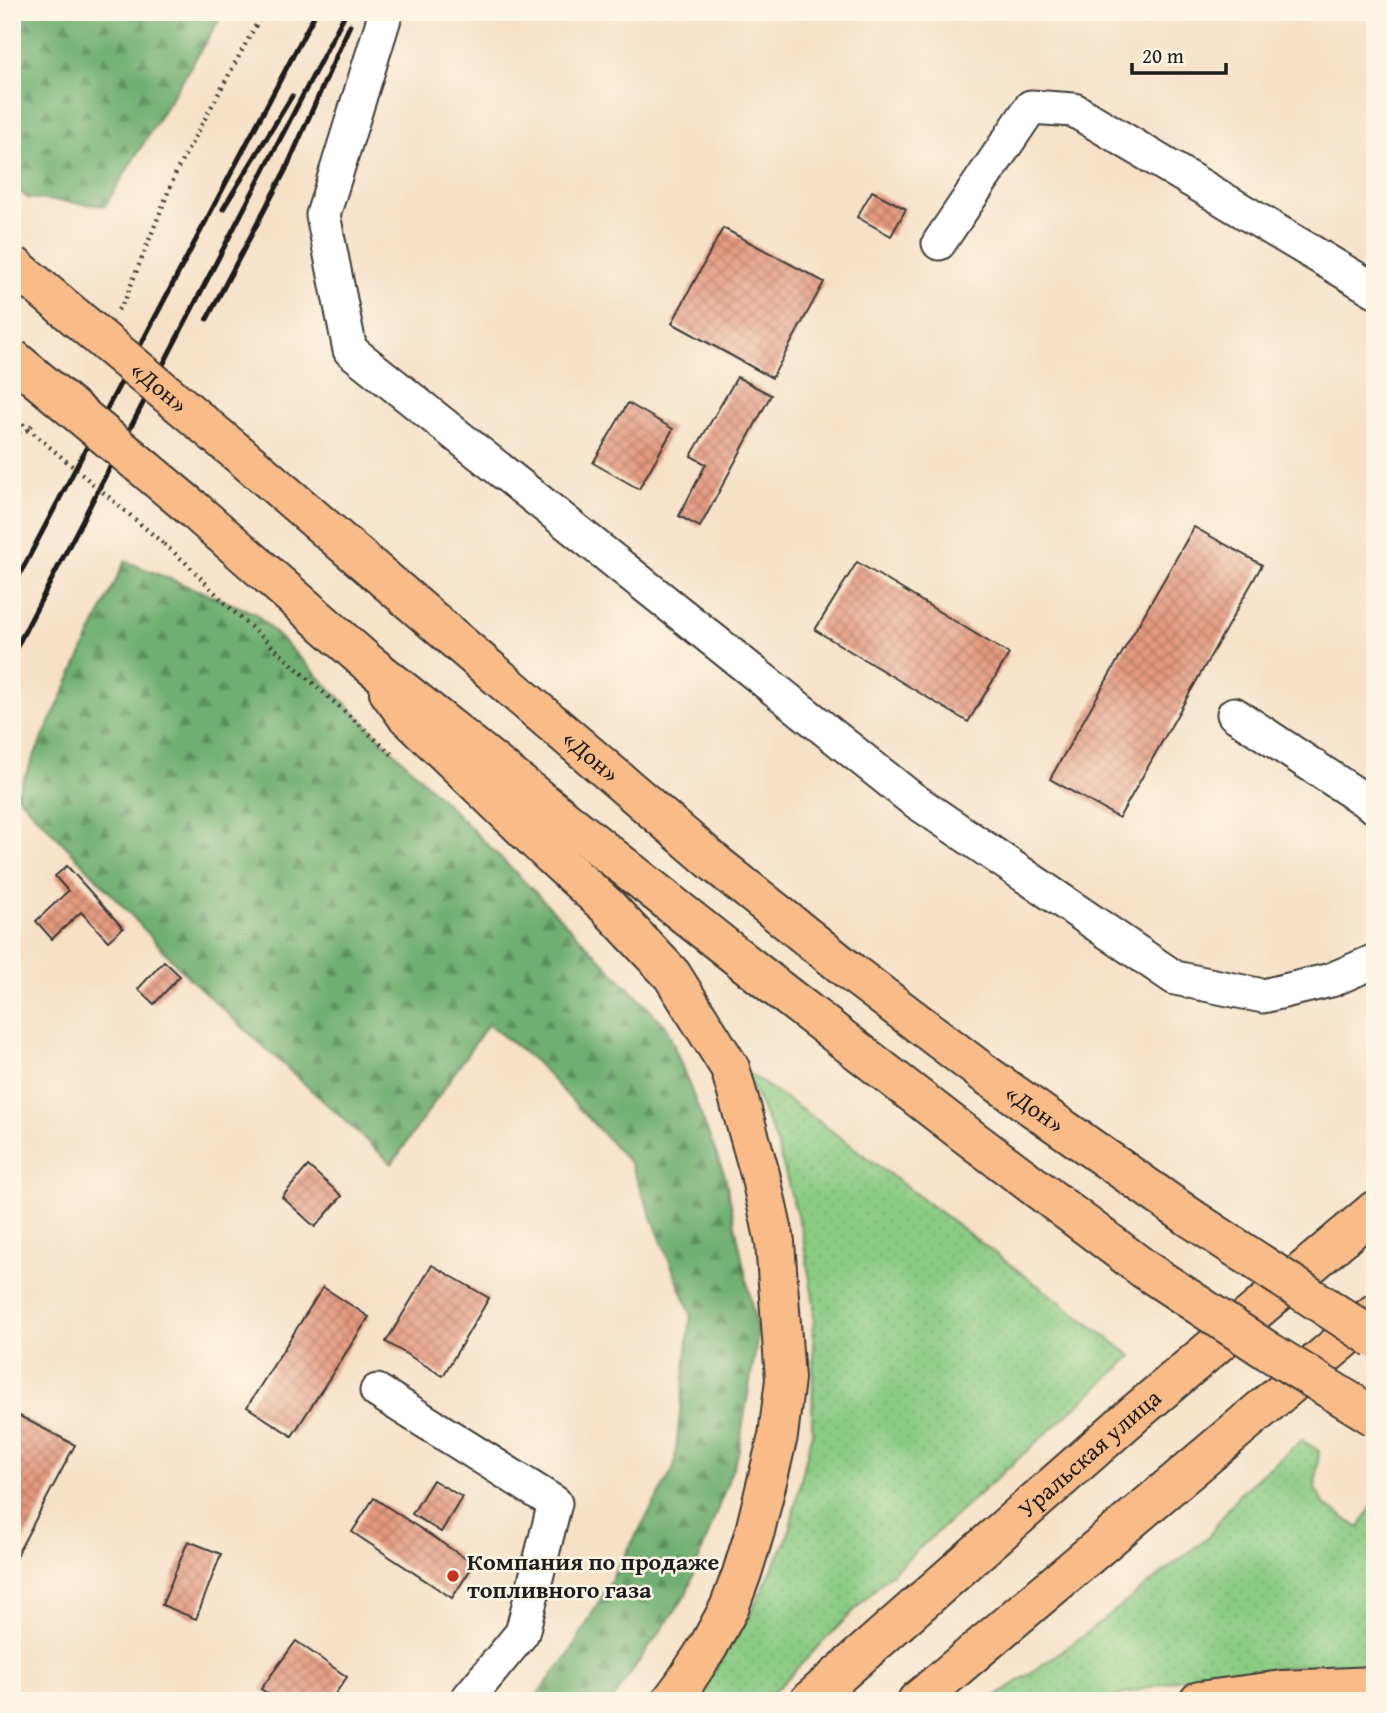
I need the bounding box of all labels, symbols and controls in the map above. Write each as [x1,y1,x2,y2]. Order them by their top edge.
scale bar [1132,32,1226,76]
text: 20 m [1142,40,1184,71]
street label: «Дон» [123,352,196,421]
street label: «Дон» [555,722,627,791]
street label: «Дон» [998,1075,1072,1141]
street label: Уральская улица [1010,1380,1169,1526]
place label: Компания по продаже топливного газа [467,1544,719,1607]
marker: Компания по продаже топливного газа [445,1568,461,1584]

